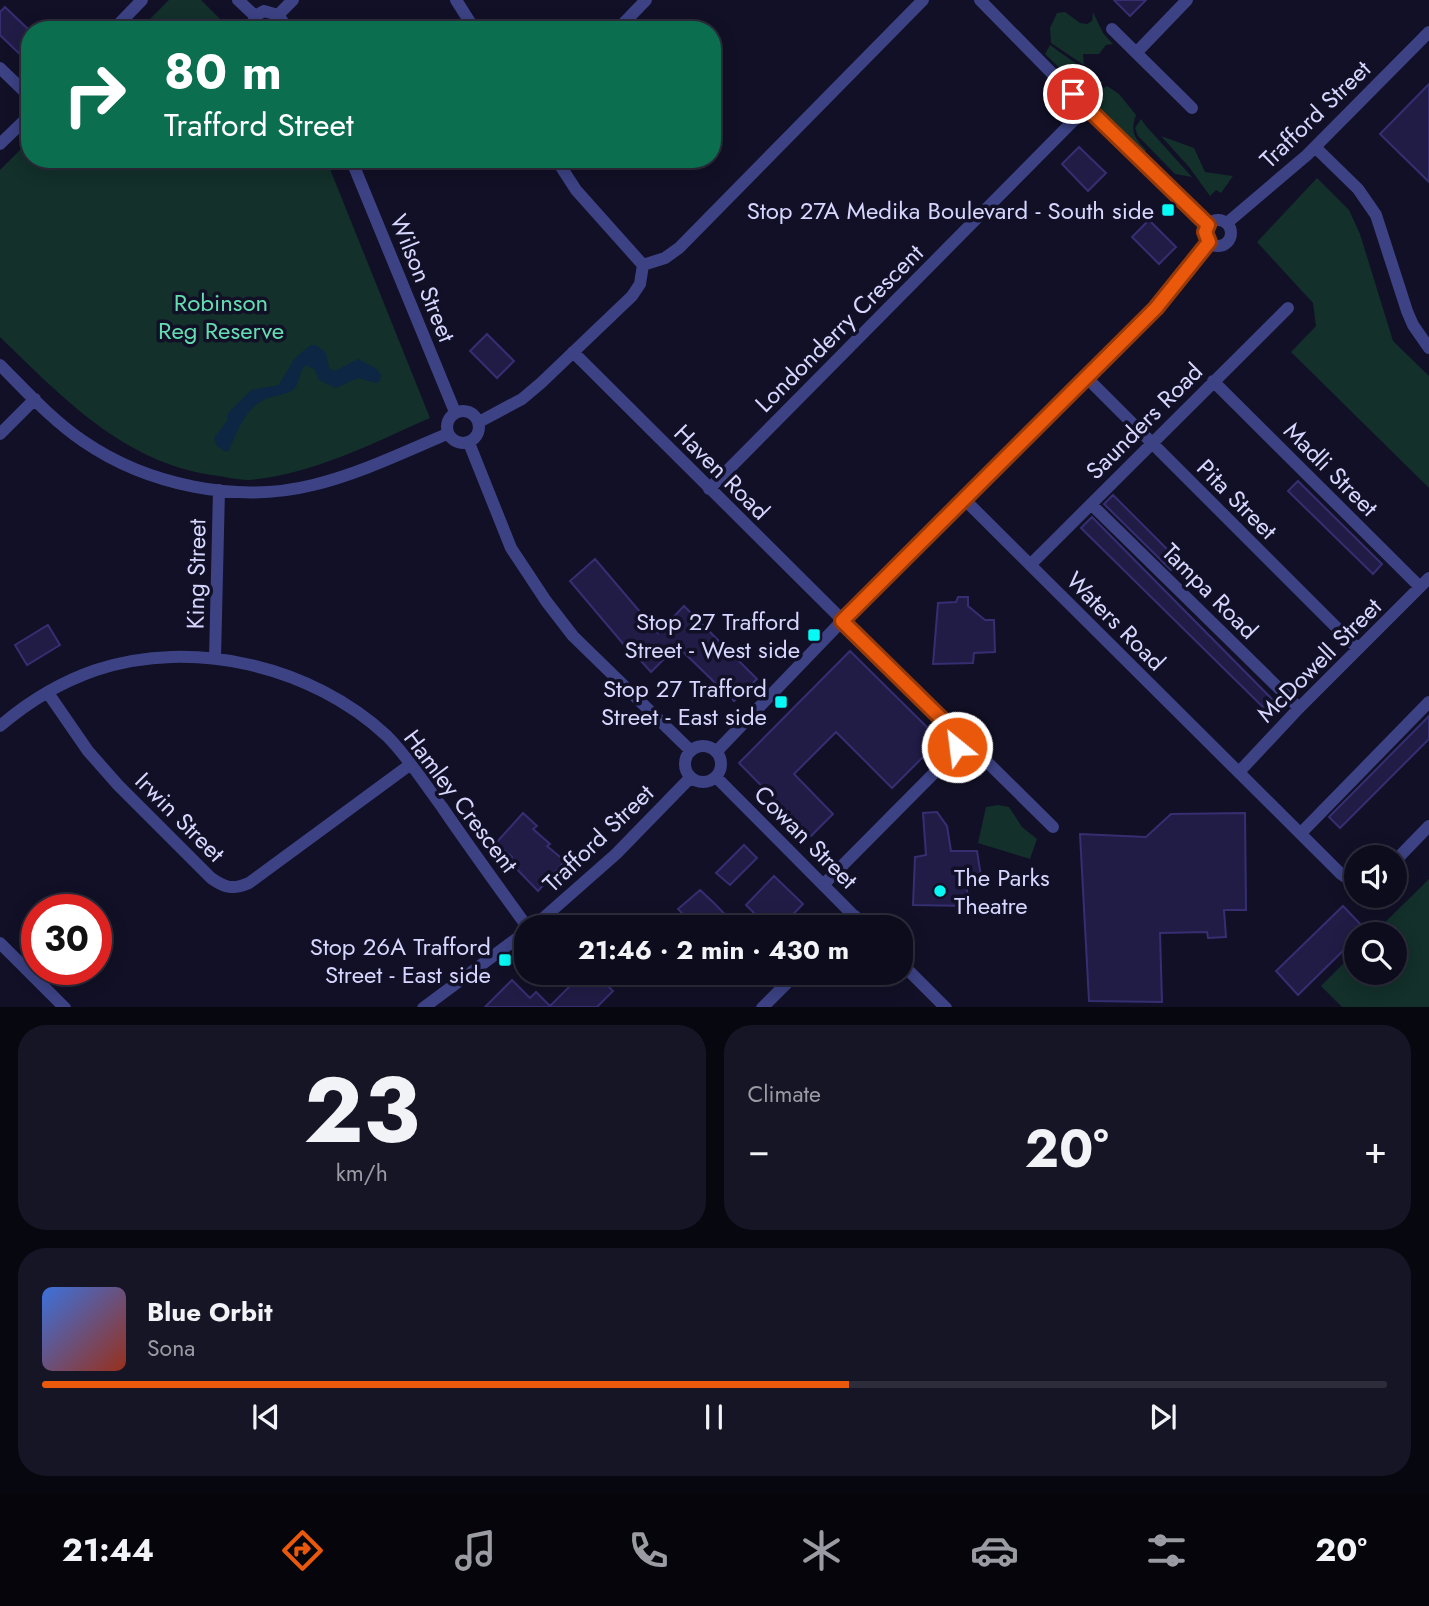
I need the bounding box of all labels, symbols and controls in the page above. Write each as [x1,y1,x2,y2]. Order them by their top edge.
text: 80 m [164,37,282,107]
icon: right [49,49,140,140]
street label: Trafford Street [1252,52,1378,176]
pin [1043,64,1103,124]
icon: arrive [1054,75,1092,113]
text: Trafford Street [164,102,354,148]
place label: Stop 27A Medika Boulevard - South side [747,193,1154,228]
marker: Stop 27A Medika Boulevard - South side [1160,202,1176,218]
street label: Wilson Street [381,209,465,348]
street label: Londonderry Crescent [747,236,931,420]
park label: Robinson Reg Reserve [158,285,284,348]
street label: Saunders Road [1078,355,1210,487]
street label: Madli Street [1276,414,1386,524]
street label: Haven Road [666,416,778,528]
street label: Pita Street [1189,451,1285,547]
street label: King Street [178,518,214,630]
street label: Tampa Road [1154,535,1266,647]
street label: Waters Road [1058,563,1174,679]
street label: McDowell Street [1249,590,1389,730]
place label: Stop 27 Trafford Street - West side [625,604,800,667]
marker: Stop 27 Trafford Street - West side [806,627,822,643]
place label: Stop 27 Trafford Street - East side [601,671,767,734]
marker: Stop 27 Trafford Street - East side [773,694,789,710]
position arrow [920,710,994,784]
street label: Hamley Crescent [395,722,527,880]
street label: Irwin Street [127,764,233,870]
street label: Trafford Street [535,776,661,900]
street label: Cowan Street [746,777,866,897]
map controls [1344,845,1407,985]
button: sound [1344,845,1407,908]
place label: The Parks Theatre [954,860,1050,923]
marker: The Parks Theatre [932,883,948,899]
speed limit sign: 30 [21,894,112,985]
button: search [1344,922,1407,985]
place label: Stop 26A Trafford Street - East side [310,929,491,992]
text: 21:46 · 2 min · 430 m [578,931,849,969]
marker: Stop 26A Trafford Street - East side [497,952,513,968]
text: 23 [304,1045,420,1176]
text: Climate [748,1077,821,1111]
text: 20° [1025,1111,1109,1187]
text: − [748,1122,770,1177]
text: + [1364,1122,1387,1177]
text: km/h [336,1156,388,1190]
text: Blue Orbit [147,1293,272,1331]
text: Sona [147,1331,195,1365]
icon: previous [247,1398,285,1436]
icon: pause [695,1398,733,1436]
icon: next [1144,1398,1182,1436]
icon: directions [278,1526,327,1575]
icon: music [451,1526,500,1575]
icon: phone [624,1526,673,1575]
icon: climate [797,1526,846,1575]
icon: car [970,1526,1019,1575]
icon: filters [1142,1526,1191,1575]
text: 21:44 [62,1527,154,1573]
text: 20° [1315,1527,1367,1573]

